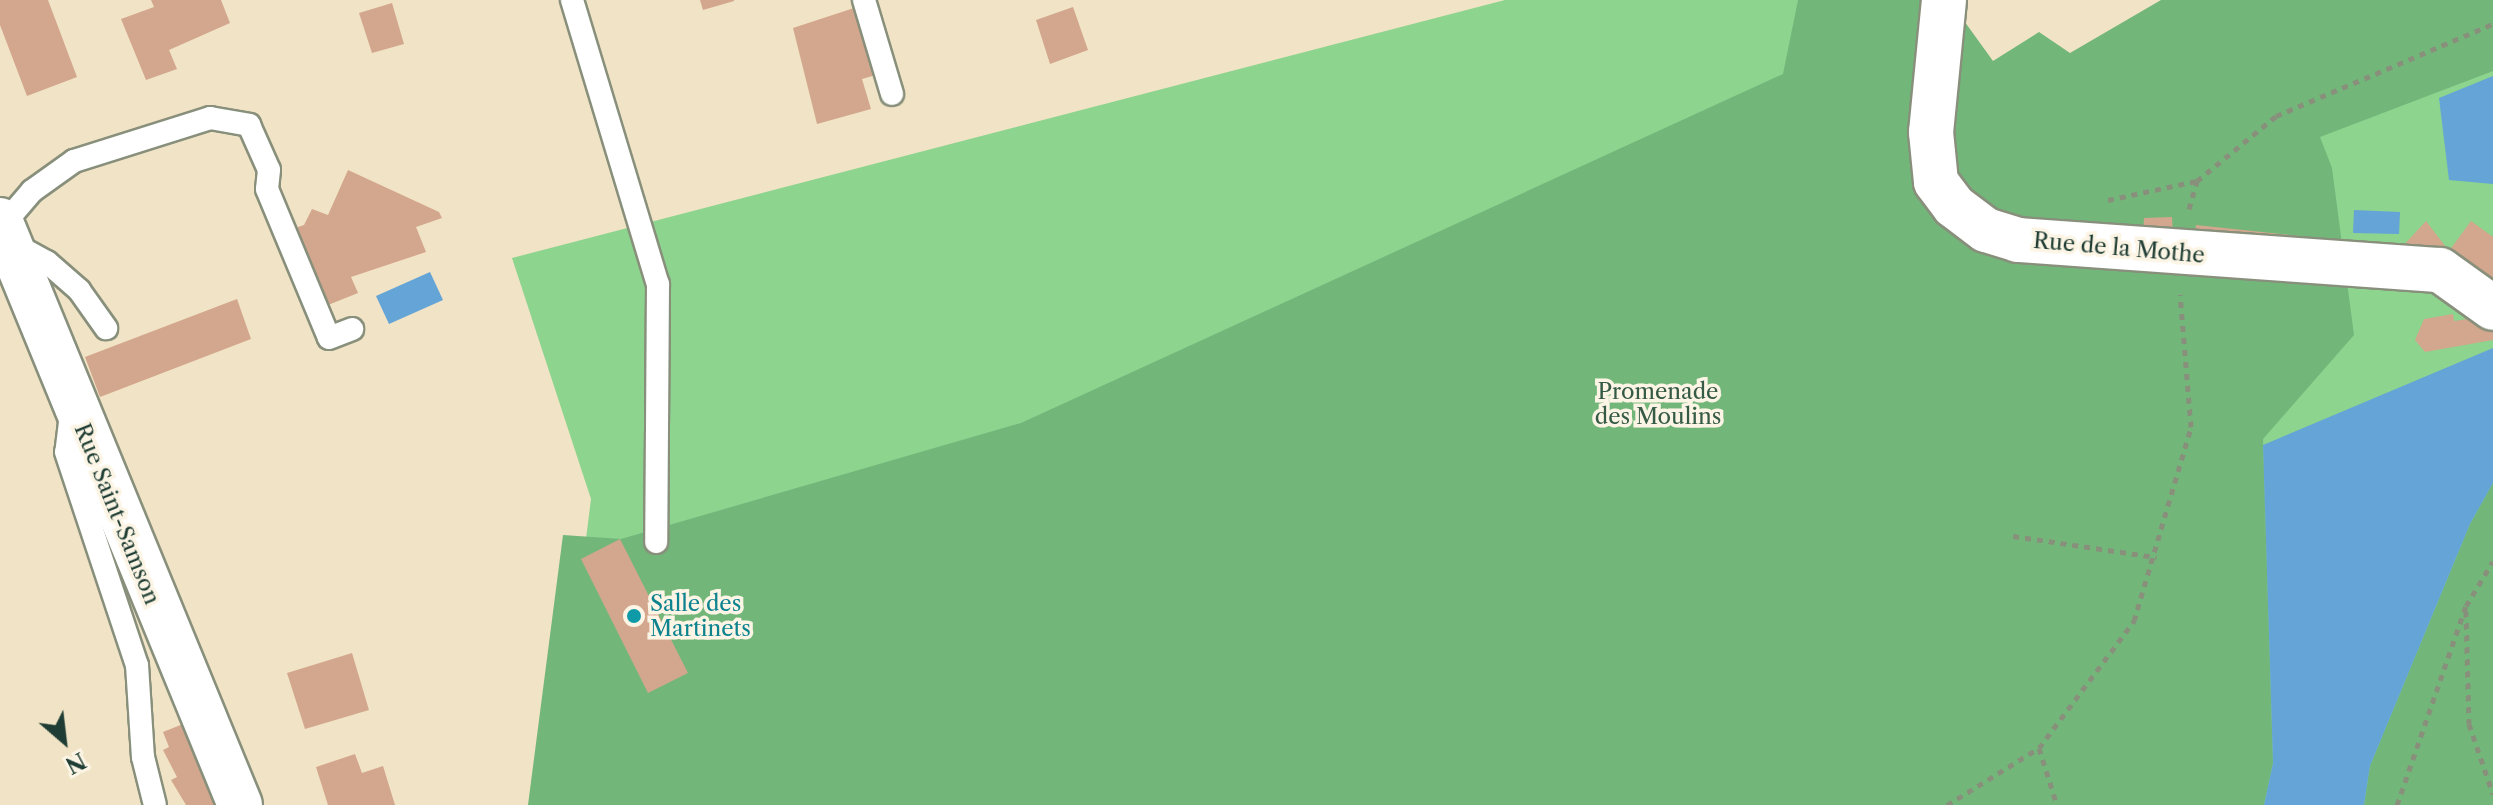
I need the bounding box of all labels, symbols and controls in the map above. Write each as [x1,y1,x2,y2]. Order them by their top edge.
street label: Rue de la Mothe [2032,227,2206,269]
park label: Promenade des Moulins [1595,378,1721,430]
street label: Rue Saint-Samson [69,420,165,608]
place label: Salle des Martinets [650,590,751,642]
marker: Salle des Martinets [625,607,643,625]
north arrow [24,701,104,781]
text: N [61,746,90,779]

